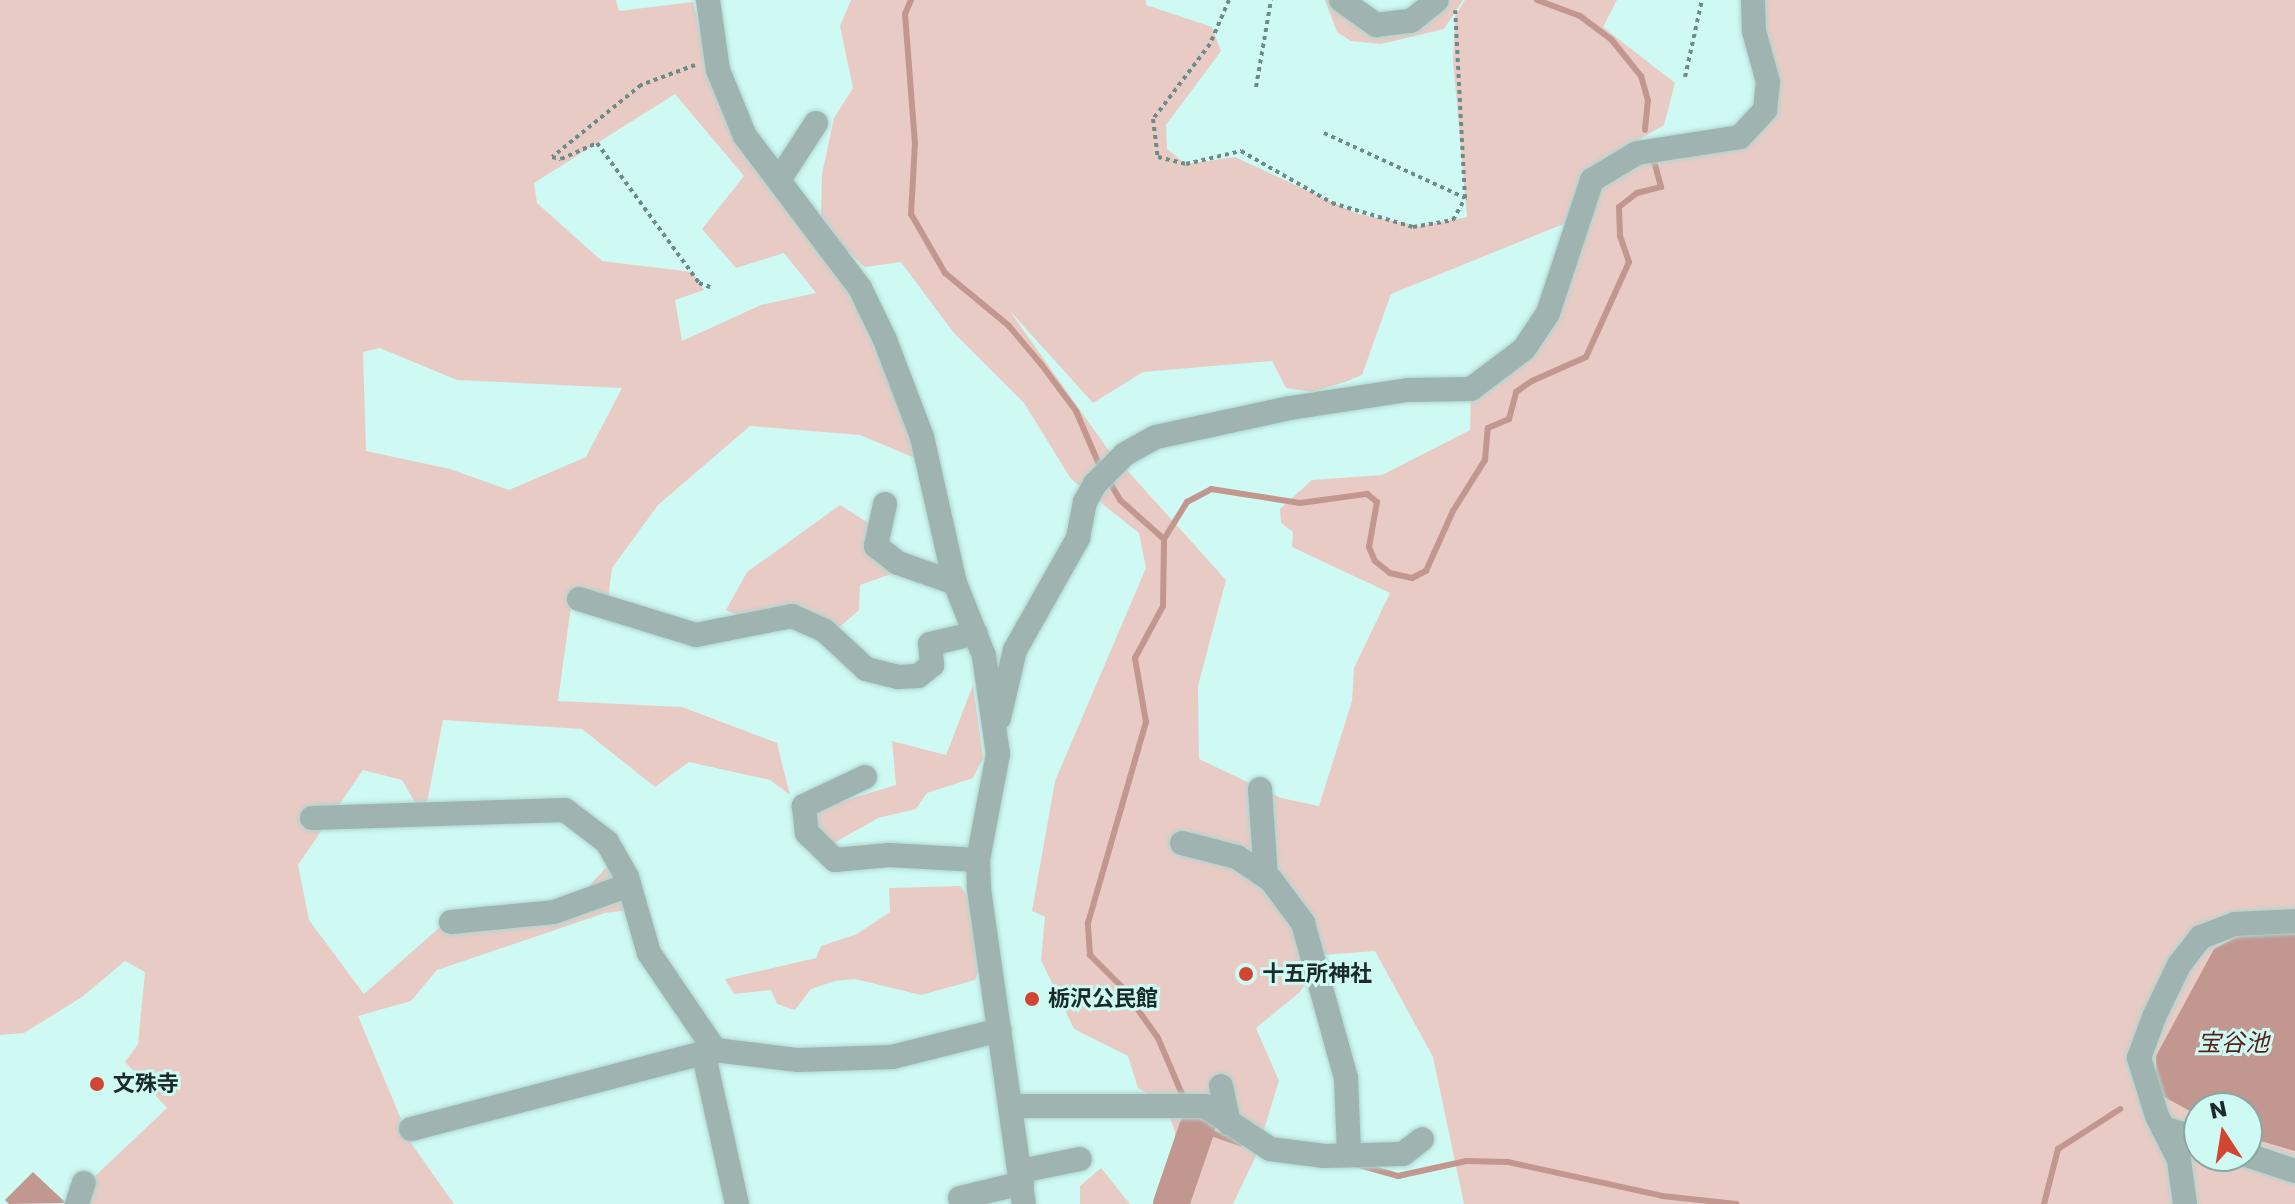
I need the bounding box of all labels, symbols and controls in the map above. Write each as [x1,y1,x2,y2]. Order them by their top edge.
place label: 十五所神社 [1262,961,1372,987]
marker: 十五所神社 [1237,965,1255,983]
place label: 栃沢公民館 [1048,986,1158,1012]
marker: 栃沢公民館 [1023,990,1041,1008]
water label: 宝谷池 [2197,1029,2269,1057]
place label: 文殊寺 [113,1071,179,1097]
marker: 文殊寺 [88,1075,106,1093]
north arrow [2183,1092,2263,1172]
text: N [2207,1093,2230,1127]

